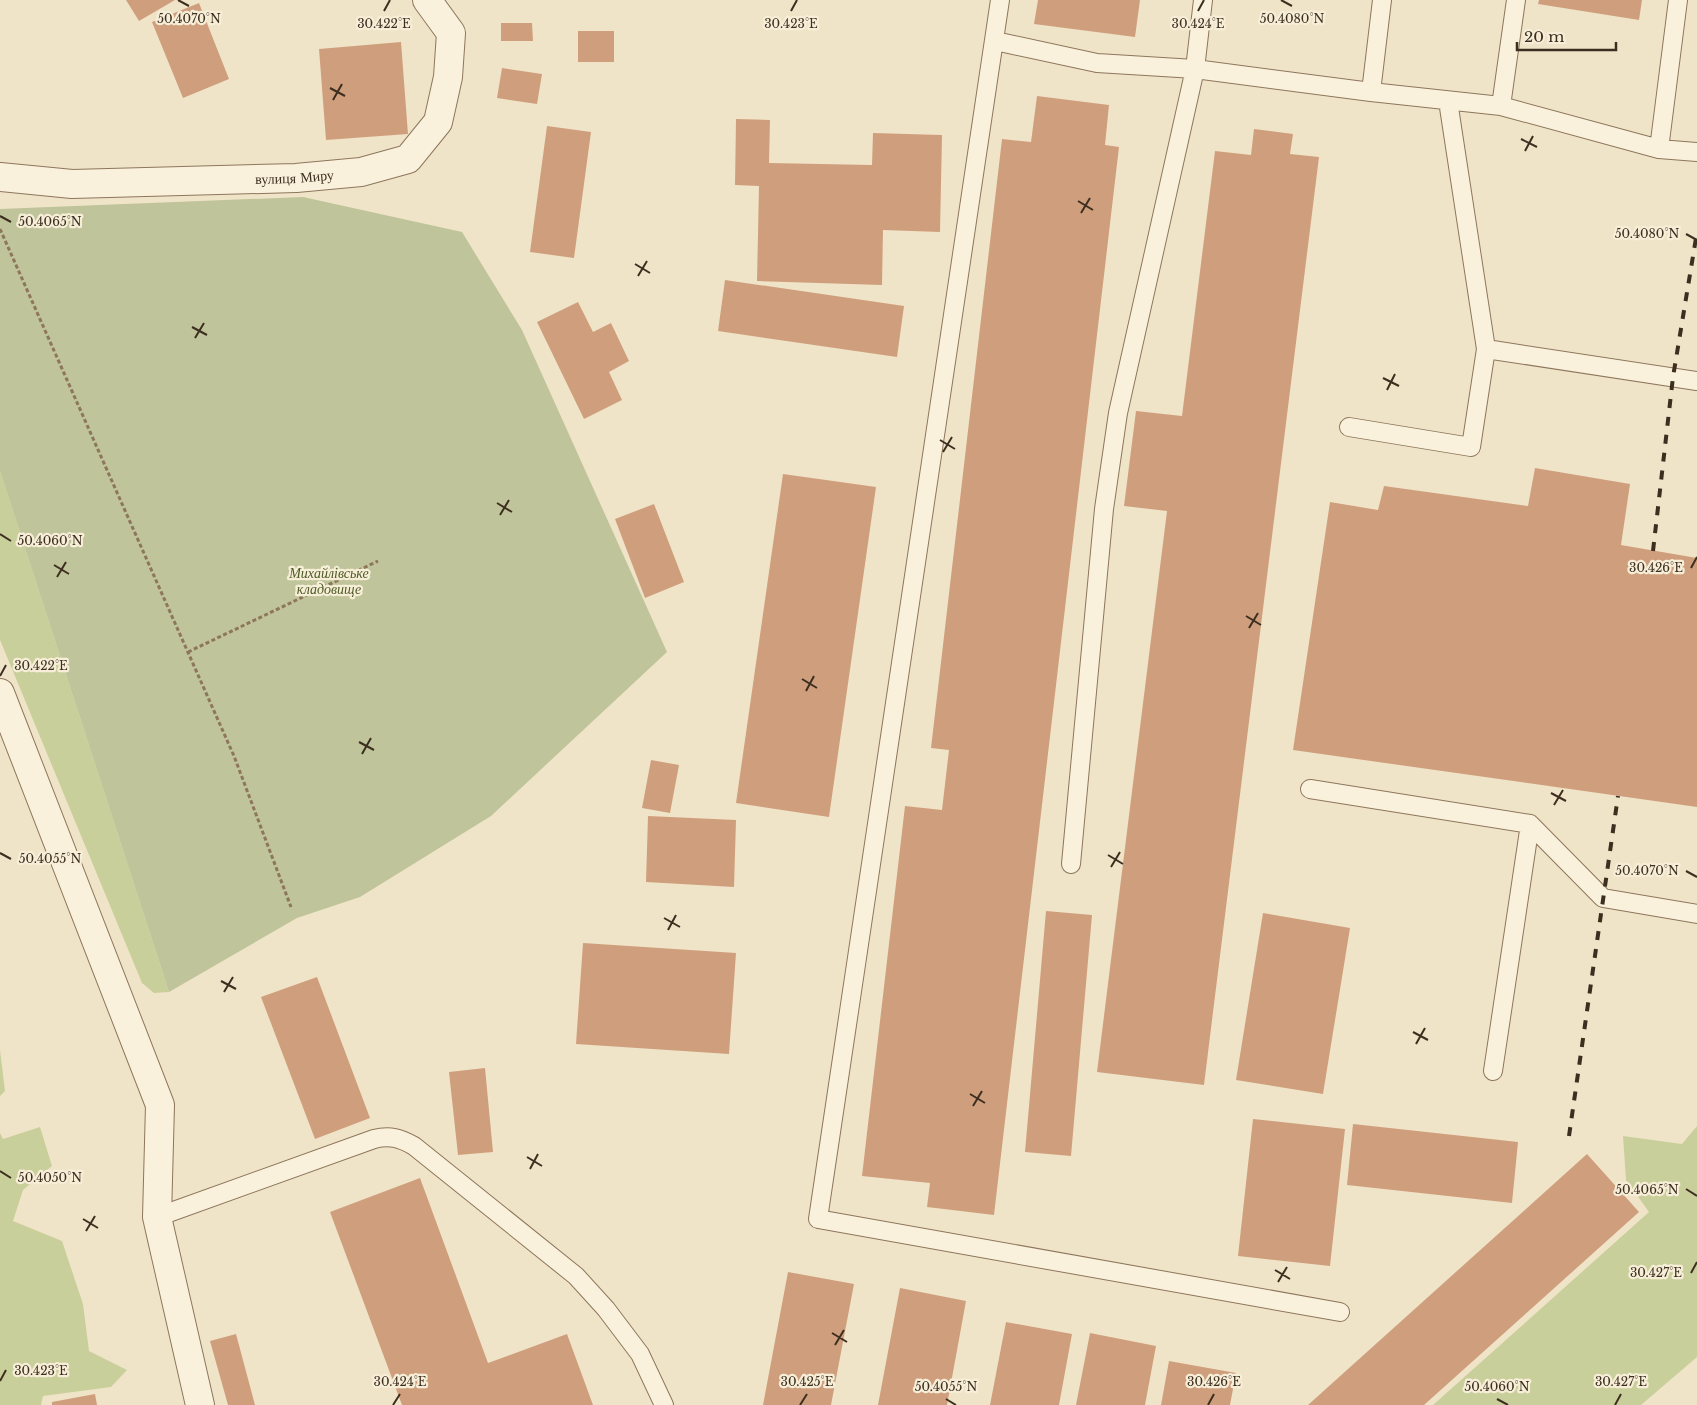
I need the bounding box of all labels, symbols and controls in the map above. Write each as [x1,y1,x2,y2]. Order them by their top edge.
text: 50.4070°N [157,11,221,26]
text: 50.4080°N [1260,11,1325,26]
text: 30.422°E [357,16,411,31]
text: 30.423°E [764,16,818,31]
text: 30.424°E [1172,16,1225,31]
scale bar [1517,20,1616,52]
text: 20 m [1524,27,1564,46]
street label: вулиця Миру [255,166,335,188]
text: 50.4065°N [18,214,82,229]
text: 50.4080°N [1615,226,1680,241]
text: 50.4060°N [17,533,83,548]
text: 30.426°E [1629,560,1683,575]
park label: Михайлівське кладовище [288,564,369,598]
text: 30.422°E [14,658,68,673]
text: 50.4055°N [19,851,81,866]
text: 50.4070°N [1615,863,1679,878]
text: 50.4050°N [18,1170,82,1185]
text: 50.4065°N [1615,1182,1679,1197]
text: 30.427°E [1630,1265,1682,1280]
text: 30.423°E [14,1363,68,1378]
text: 30.424°E [374,1374,427,1389]
text: 30.425°E [781,1374,834,1389]
text: 30.426°E [1187,1374,1241,1389]
text: 30.427°E [1595,1374,1647,1389]
text: 50.4055°N [915,1379,977,1394]
text: 50.4060°N [1464,1379,1530,1394]

